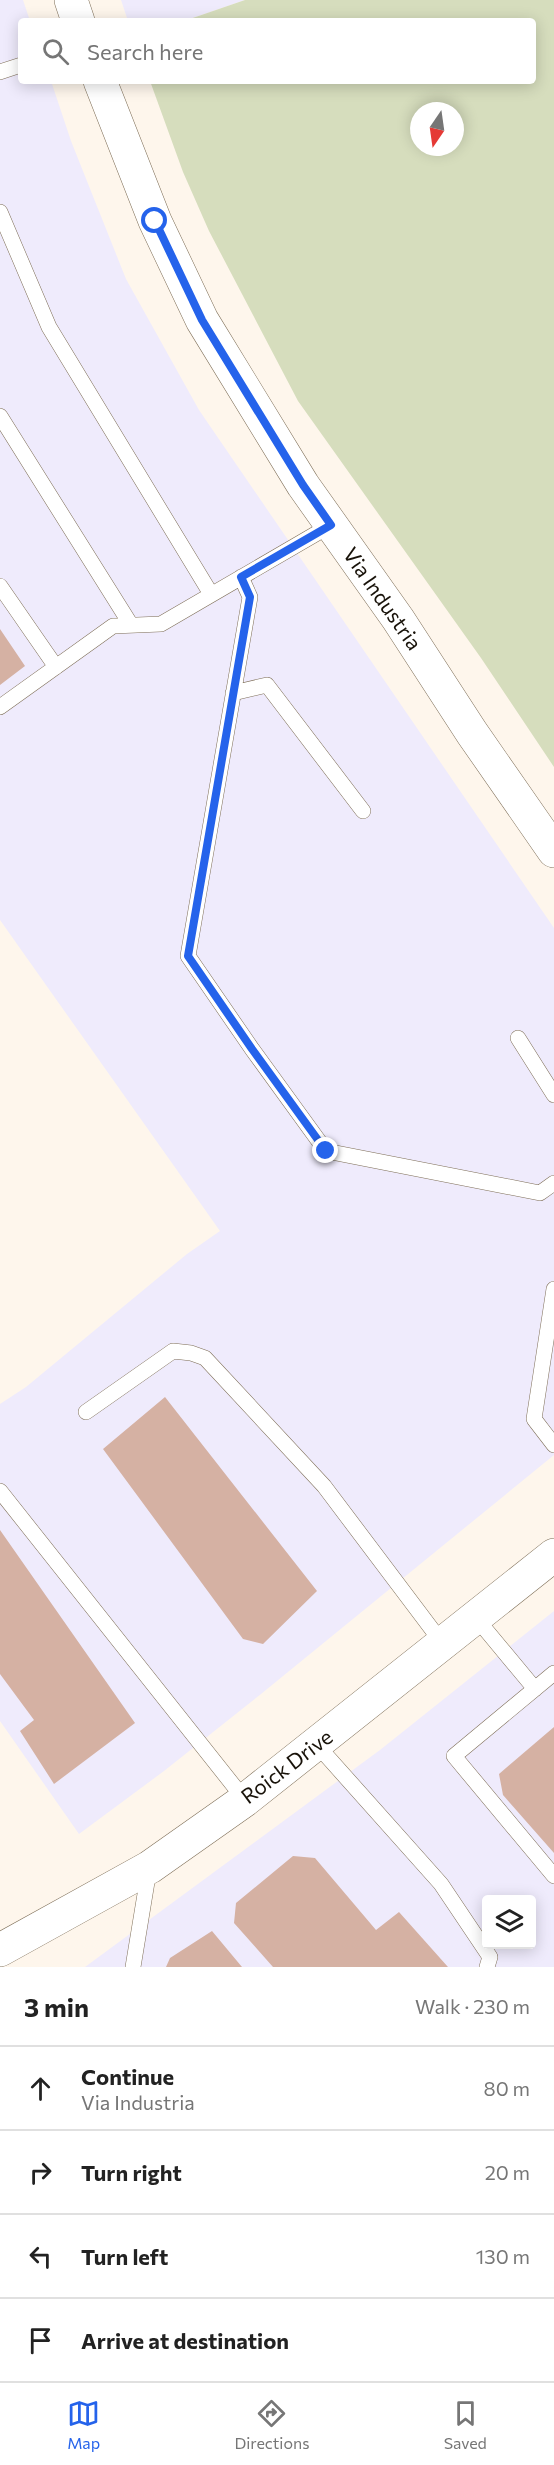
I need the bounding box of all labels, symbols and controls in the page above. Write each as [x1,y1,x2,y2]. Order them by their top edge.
search box [18,18,536,84]
icon: search [39,35,72,68]
text: Search here [87,38,203,65]
north arrow [410,102,464,156]
route start [141,207,167,233]
street label: Via Industria [339,542,428,654]
route end [312,1137,338,1163]
street label: Roick Drive [236,1723,337,1808]
map controls [482,1895,536,1949]
button: layers [482,1895,536,1949]
text: 3 min [24,1991,89,2022]
text: Walk · 230 m [415,1994,530,2018]
text: Continue [81,2063,174,2090]
icon: ahead [24,2072,57,2105]
text: 80 m [484,2076,530,2100]
text: Via Industria [81,2090,195,2114]
icon: right [24,2156,57,2189]
text: Turn right [81,2159,182,2186]
text: 20 m [485,2160,530,2184]
icon: left [24,2240,57,2273]
text: Turn left [81,2243,168,2270]
text: 130 m [476,2244,530,2268]
icon: arrive [24,2324,57,2357]
text: Arrive at destination [81,2327,289,2354]
tab: Map [67,2397,100,2452]
tab: Directions [234,2397,309,2452]
tab: Saved [444,2397,487,2452]

